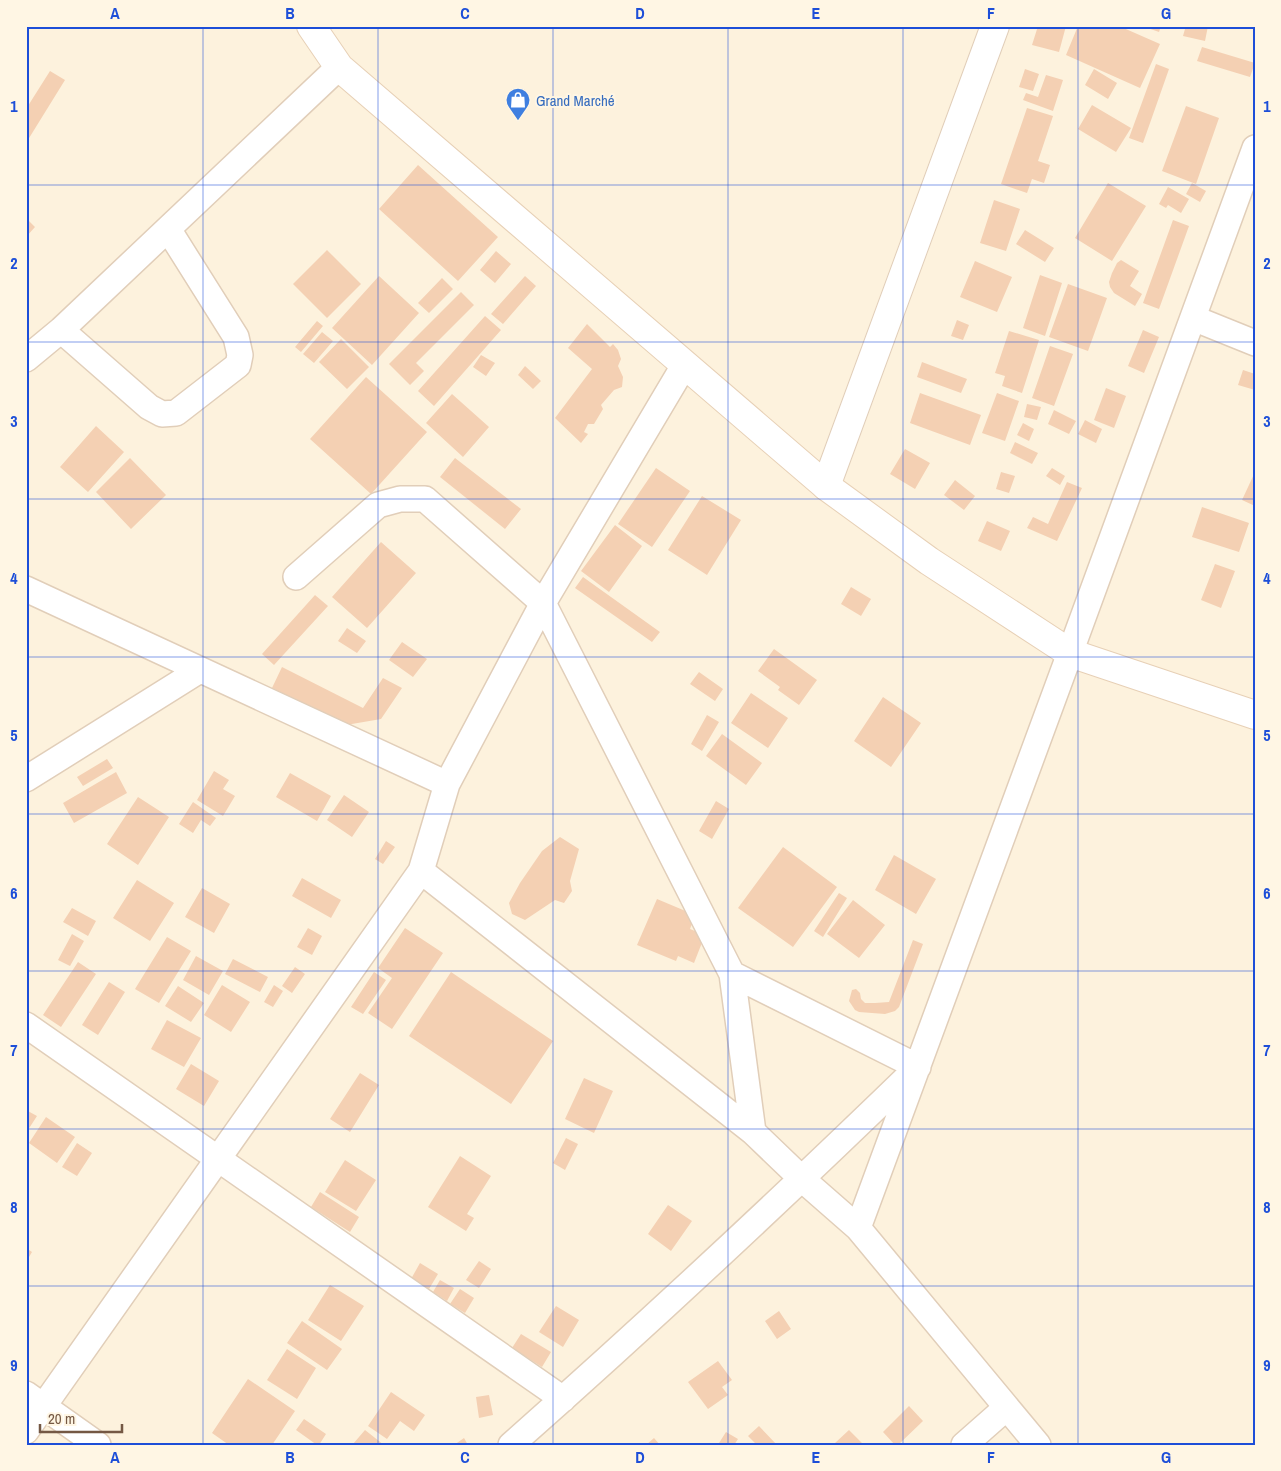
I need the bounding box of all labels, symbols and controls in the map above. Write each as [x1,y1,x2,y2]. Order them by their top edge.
text: A [110,2,120,24]
text: B [285,2,295,24]
text: C [460,2,470,24]
text: D [635,2,645,24]
text: E [812,2,821,24]
text: F [987,2,995,24]
text: G [1161,2,1171,24]
shop icon: Grand Marché [505,87,531,121]
place label: Grand Marché [536,90,615,111]
text: 1 [10,95,18,117]
text: 1 [1263,95,1271,117]
text: 2 [10,252,18,274]
text: 2 [1263,252,1271,274]
text: 3 [10,410,18,432]
text: 3 [1263,410,1271,432]
text: 4 [10,567,18,589]
text: 4 [1263,567,1271,589]
text: 5 [10,724,18,746]
text: 5 [1263,724,1271,746]
text: 6 [10,882,18,904]
text: 6 [1263,882,1271,904]
text: 7 [10,1039,18,1061]
text: 7 [1263,1039,1271,1061]
text: 8 [10,1196,18,1218]
text: 8 [1263,1196,1271,1218]
text: 9 [10,1354,18,1376]
text: 9 [1263,1354,1271,1376]
scale bar [40,1401,122,1433]
text: 20 m [48,1408,75,1429]
text: A [110,1446,120,1468]
text: B [285,1446,295,1468]
text: C [460,1446,470,1468]
text: D [635,1446,645,1468]
text: E [812,1446,821,1468]
text: F [987,1446,995,1468]
text: G [1161,1446,1171,1468]

